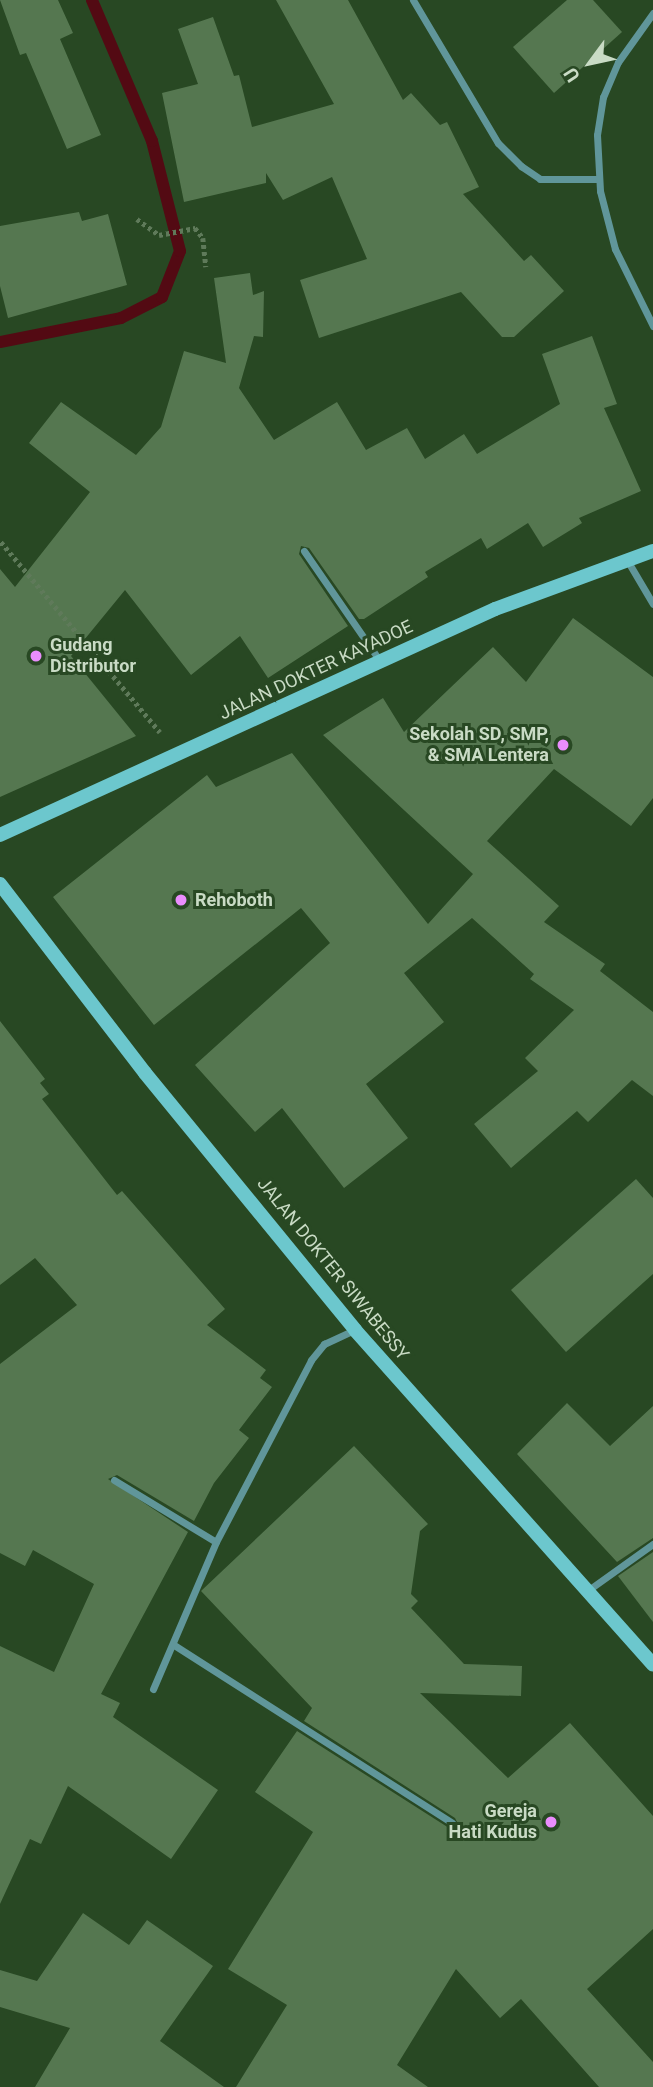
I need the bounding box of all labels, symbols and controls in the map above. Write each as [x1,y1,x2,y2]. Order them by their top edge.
north arrow [555,28,625,98]
text: U [559,63,585,86]
street label: JALAN DOKTER KAYADOE [216,616,416,724]
place label: Gudang Distributor [50,635,136,678]
marker: Gudang Distributor [28,648,44,664]
place label: Sekolah SD, SMP, & SMA Lentera [409,724,549,766]
marker: Sekolah SD, SMP, & SMA Lentera [555,737,571,753]
place label: Rehoboth [195,889,273,911]
marker: Rehoboth [173,892,189,908]
street label: JALAN DOKTER SIWABESSY [253,1173,413,1365]
place label: Gereja Hati Kudus [449,1801,537,1843]
marker: Gereja Hati Kudus [543,1814,559,1830]

